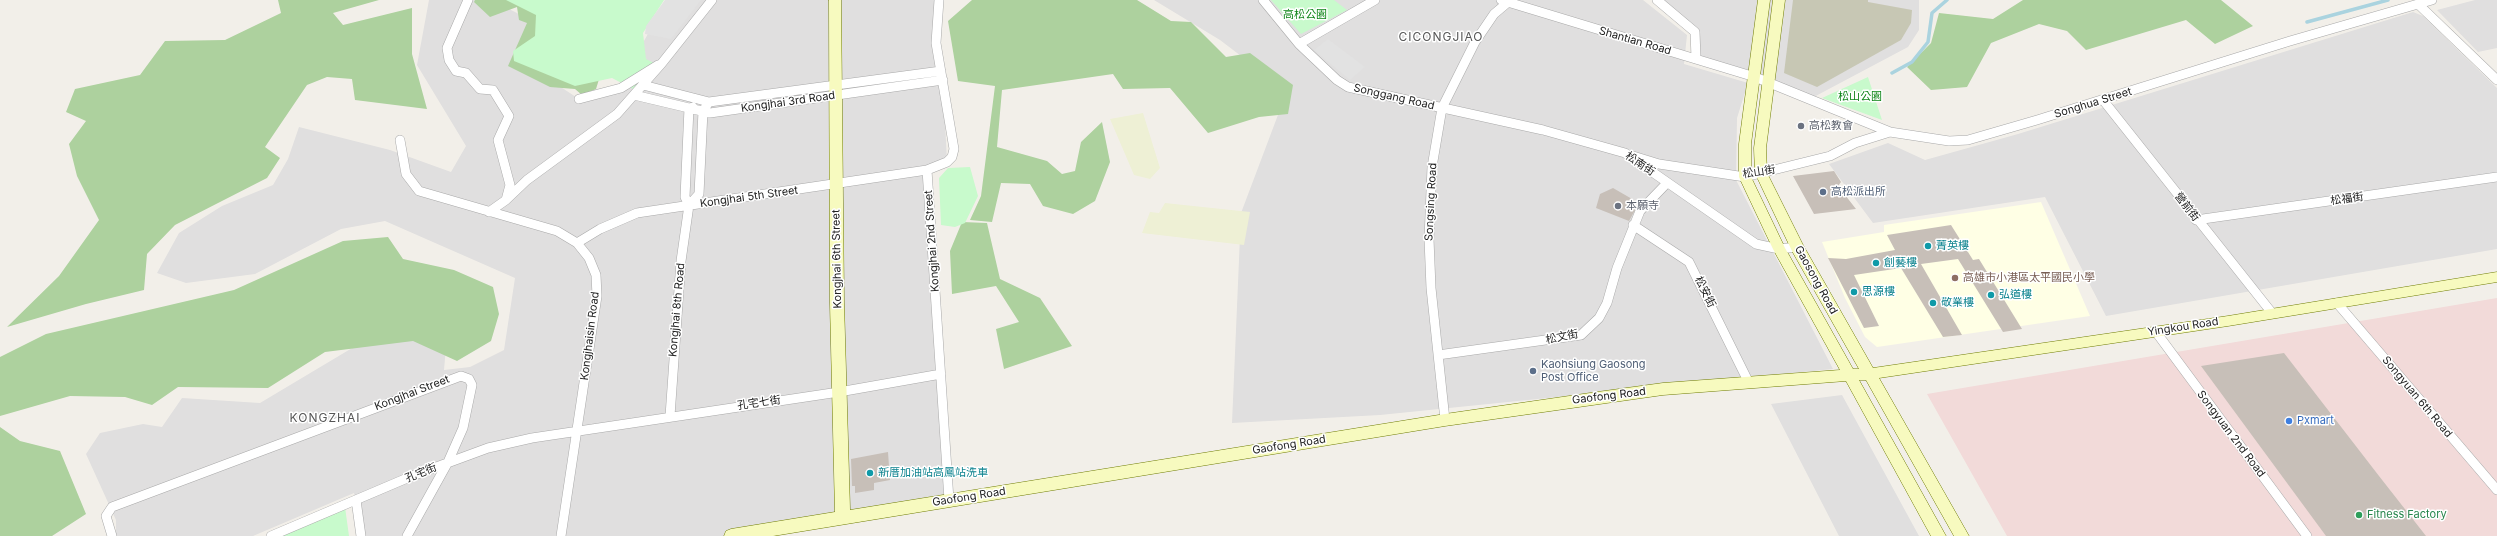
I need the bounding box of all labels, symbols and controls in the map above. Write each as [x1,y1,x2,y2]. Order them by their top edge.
park label: 高松公園 [1283,8,1327,22]
street label: Shantian Road [1597,24,1673,58]
district label: CICONGJIAO [1398,30,1484,44]
street label: Songgang Road [1352,81,1436,113]
street label: Songhua Street [2053,85,2133,121]
street label: Kongjhai 3rd Road [740,89,836,115]
park label: 松山公園 [1838,90,1882,104]
place label: 高松教會 [1809,119,1853,133]
marker: 高松教會 [1796,121,1806,131]
street label: 松南街 [1623,149,1657,179]
street label: Songsing Road [1422,163,1440,241]
street label: 松山街 [1742,163,1776,181]
street label: Kongjhai 5th Street [699,184,799,210]
place label: 高松派出所 [1831,185,1886,199]
marker: 高松派出所 [1818,187,1828,197]
street label: Kongjhai 2nd Street [922,190,942,292]
street label: 營前街 [2172,190,2202,224]
street label: 松福街 [2330,190,2364,208]
place label: 本願寺 [1626,199,1659,213]
marker: 本願寺 [1613,201,1623,211]
street label: Kongjhai 6th Street [830,209,844,309]
place label: 菁英樓 [1936,239,1969,253]
marker: 菁英樓 [1923,241,1933,251]
street label: Gaosong Road [1792,243,1840,317]
place label: 創藝樓 [1884,256,1917,270]
marker: 創藝樓 [1871,258,1881,268]
street label: Kongjhai 8th Road [666,262,688,358]
place label: 高雄市小港區太平國民小學 [1963,271,2095,285]
marker: 高雄市小港區太平國民小學 [1950,273,1960,283]
street label: 松安街 [1692,274,1718,310]
place label: 思源樓 [1862,285,1895,299]
marker: 思源樓 [1849,287,1859,297]
place label: 弘道樓 [1999,288,2032,302]
marker: 弘道樓 [1986,290,1996,300]
street label: Kongjhaisin Road [578,291,602,381]
place label: 敬業樓 [1941,296,1974,310]
marker: 敬業樓 [1928,298,1938,308]
street label: Yingkou Road [2147,315,2219,339]
street label: 松文街 [1545,327,1579,347]
street label: Songyuan 6th Road [2379,354,2455,440]
place label: Kaohsiung Gaosong Post Office [1541,358,1646,384]
marker: Kaohsiung Gaosong Post Office [1528,366,1538,376]
street label: Kongjhai Street [373,373,451,413]
street label: Gaofong Road [1571,385,1647,407]
street label: Songyuan 2nd Road [2194,388,2268,480]
street label: 孔宅七街 [736,393,782,413]
district label: KONGZHAI [290,411,360,425]
place label: Pxmart [2297,414,2334,428]
marker: Pxmart [2284,416,2294,426]
street label: Gaofong Road [1251,433,1327,457]
street label: 孔宅街 [403,461,439,485]
place label: 新厝加油站高鳳站洗車 [878,466,988,480]
marker: 新厝加油站高鳳站洗車 [865,468,875,478]
street label: Gaofong Road [931,485,1007,509]
place label: Fitness Factory [2367,508,2447,522]
marker: Fitness Factory [2354,510,2364,520]

